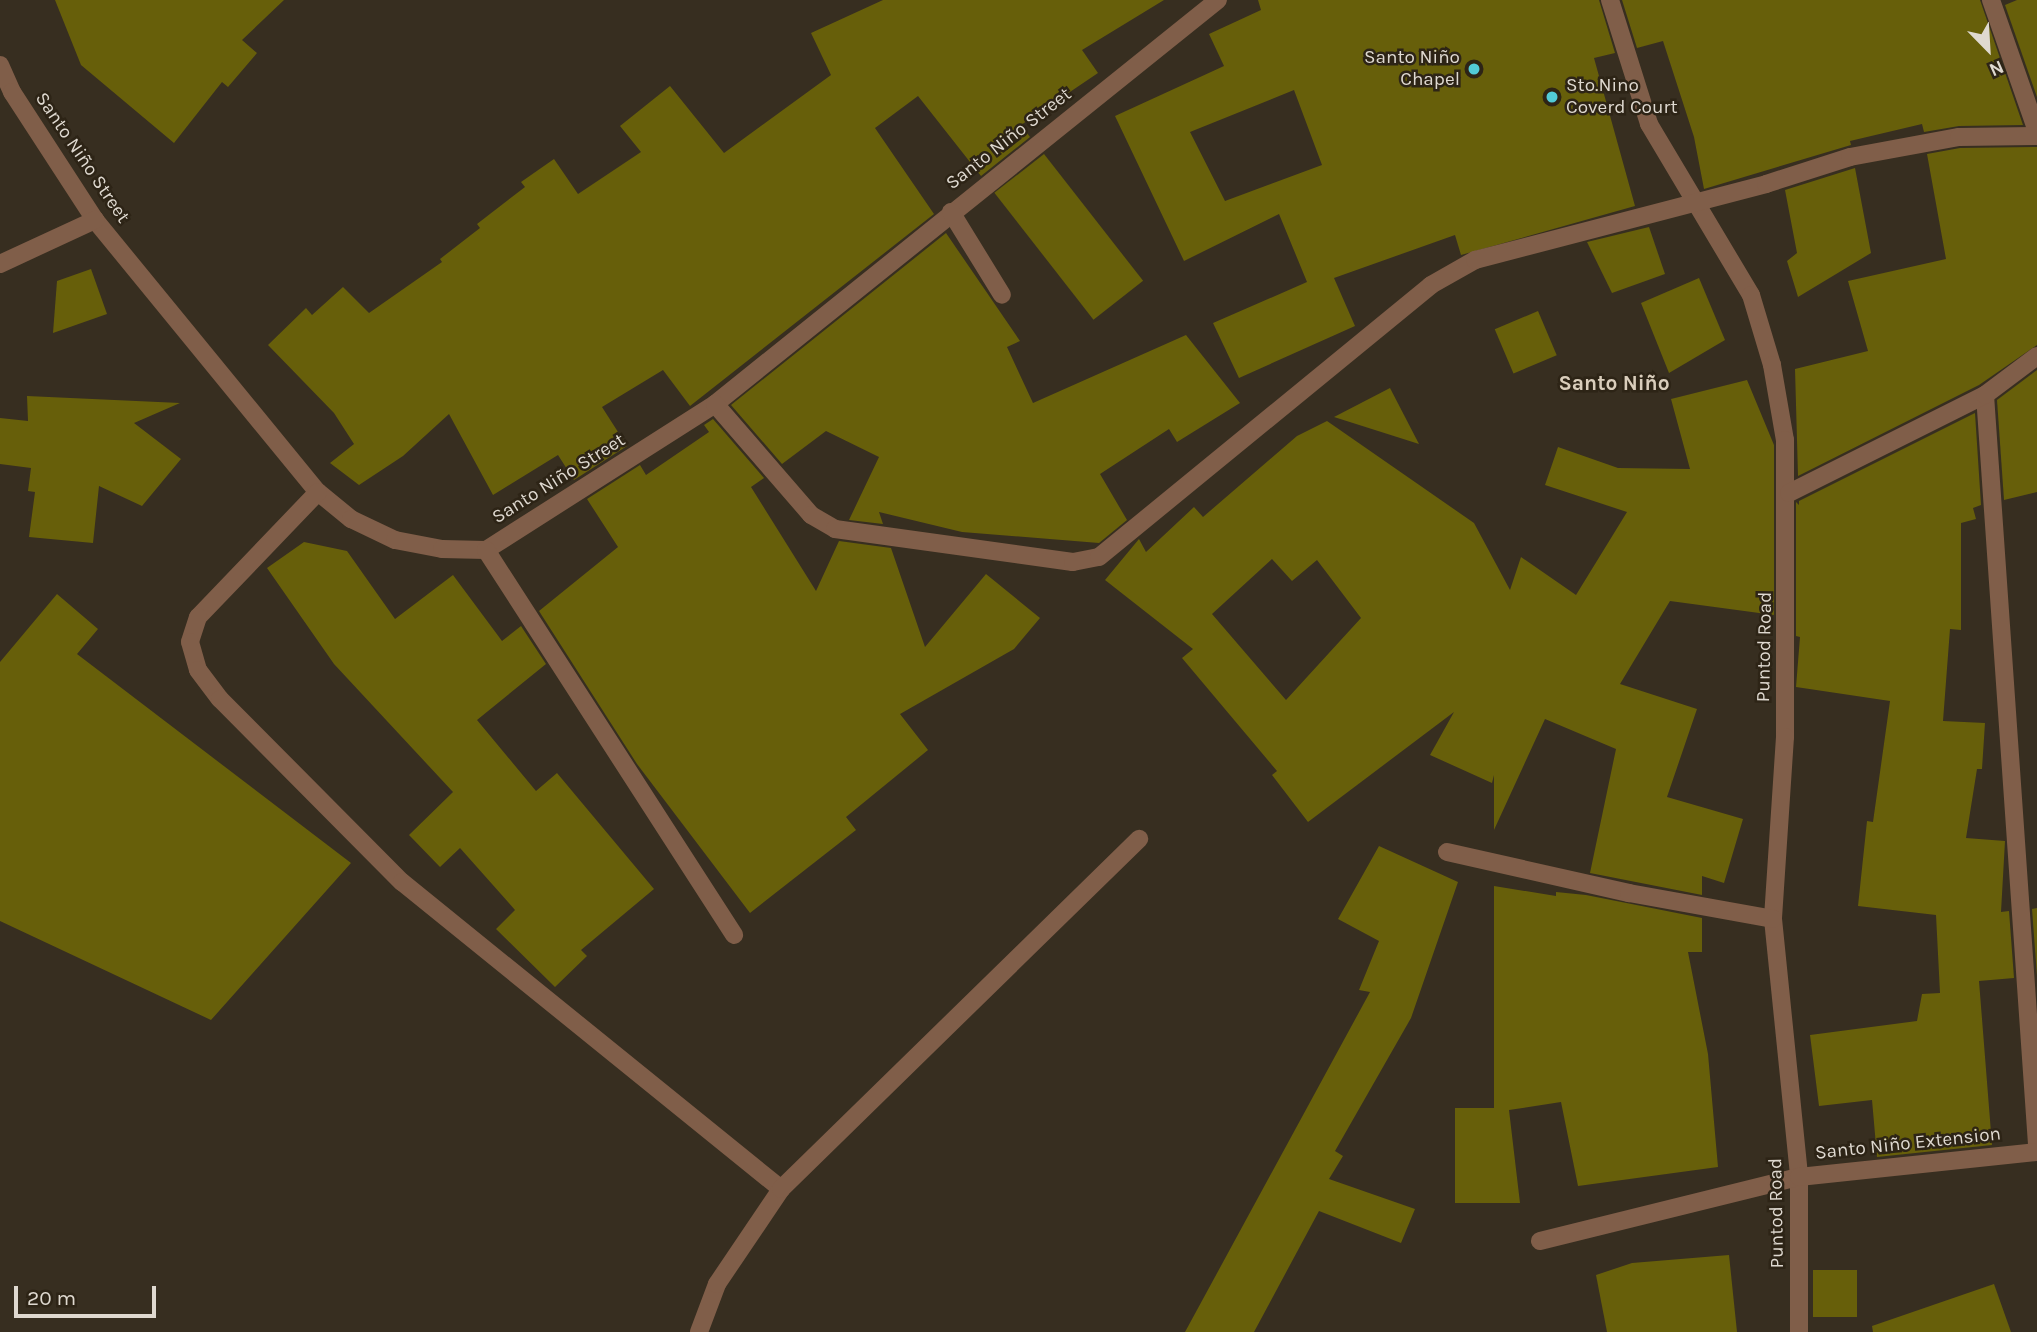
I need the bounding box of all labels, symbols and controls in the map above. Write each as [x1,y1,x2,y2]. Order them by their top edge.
north arrow [1953,14,2023,84]
place label: Santo Niño Chapel [1364,47,1460,91]
text: N [1986,55,2007,81]
marker: Santo Niño Chapel [1466,61,1482,77]
place label: Sto.Nino Coverd Court [1566,75,1678,119]
street label: Santo Niño Street [942,83,1076,195]
street label: Santo Niño Street [30,88,134,228]
marker: Sto.Nino Coverd Court [1544,89,1560,105]
district label: Santo Niño [1558,370,1670,396]
street label: Santo Niño Street [488,429,630,529]
street label: Puntod Road [1753,592,1777,702]
street label: Santo Niño Extension [1814,1123,2002,1165]
street label: Puntod Road [1765,1158,1789,1268]
scale bar [18,1272,159,1316]
text: 20 m [27,1286,76,1310]

